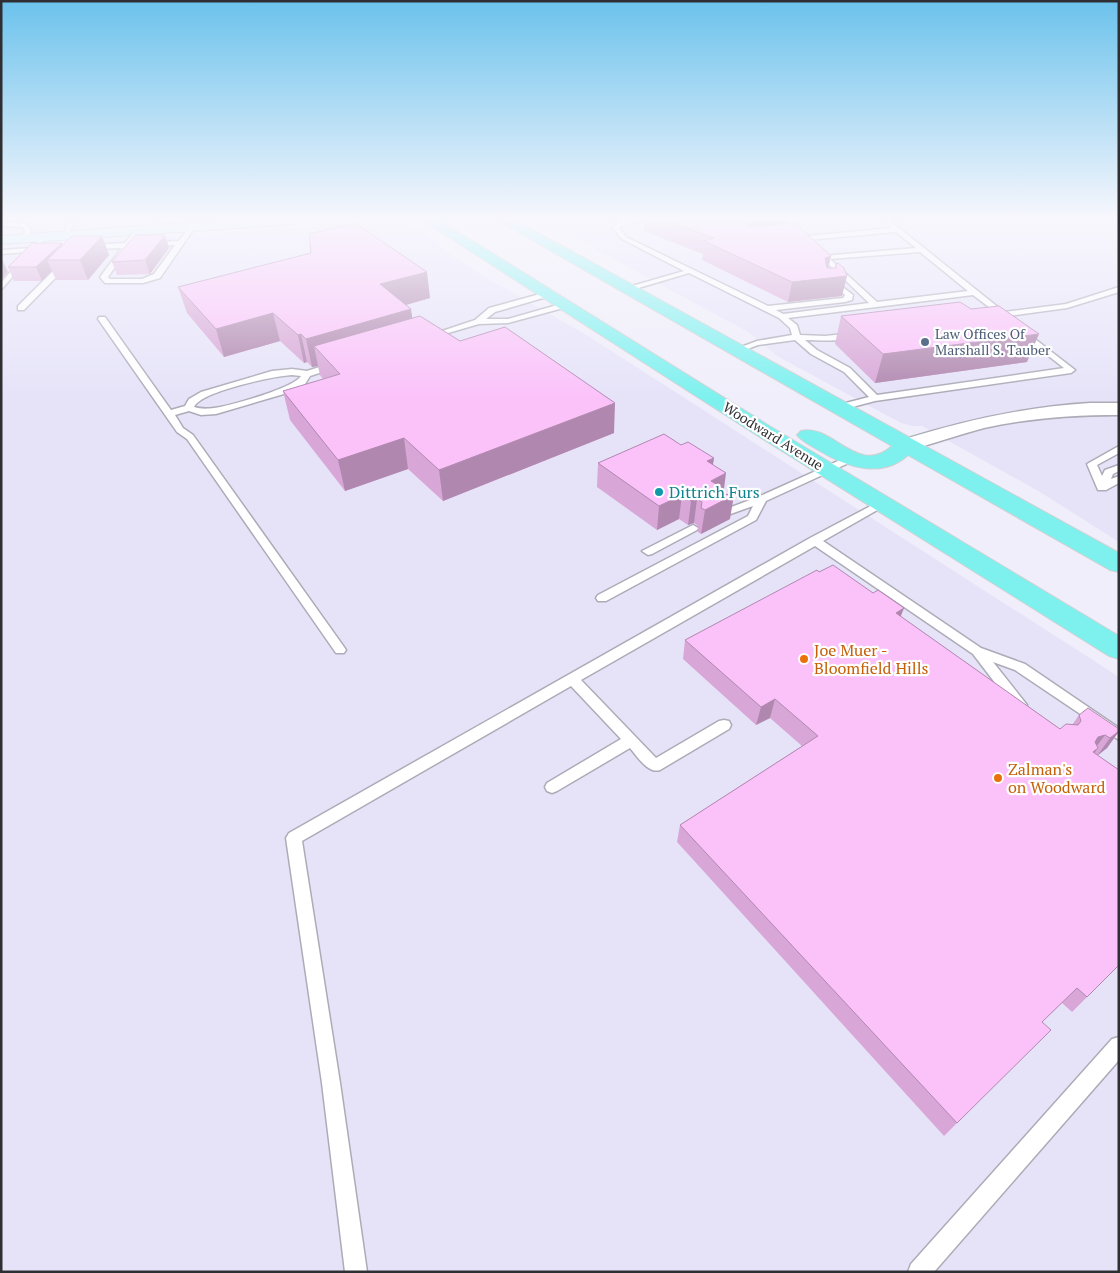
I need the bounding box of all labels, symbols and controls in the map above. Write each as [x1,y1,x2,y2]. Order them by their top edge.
place label: Law Offices Of Marshall S. Tauber [935,324,1051,359]
marker: Law Offices Of Marshall S. Tauber [919,336,931,348]
street label: Woodward Avenue [720,397,827,474]
place label: Dittrich Furs [669,481,760,503]
marker: Dittrich Furs [653,486,665,498]
place label: Joe Muer - Bloomfield Hills [814,639,928,679]
marker: Joe Muer - Bloomfield Hills [798,653,810,665]
place label: Zalman's on Woodward [1008,758,1106,798]
marker: Zalman's on Woodward [992,772,1004,784]

